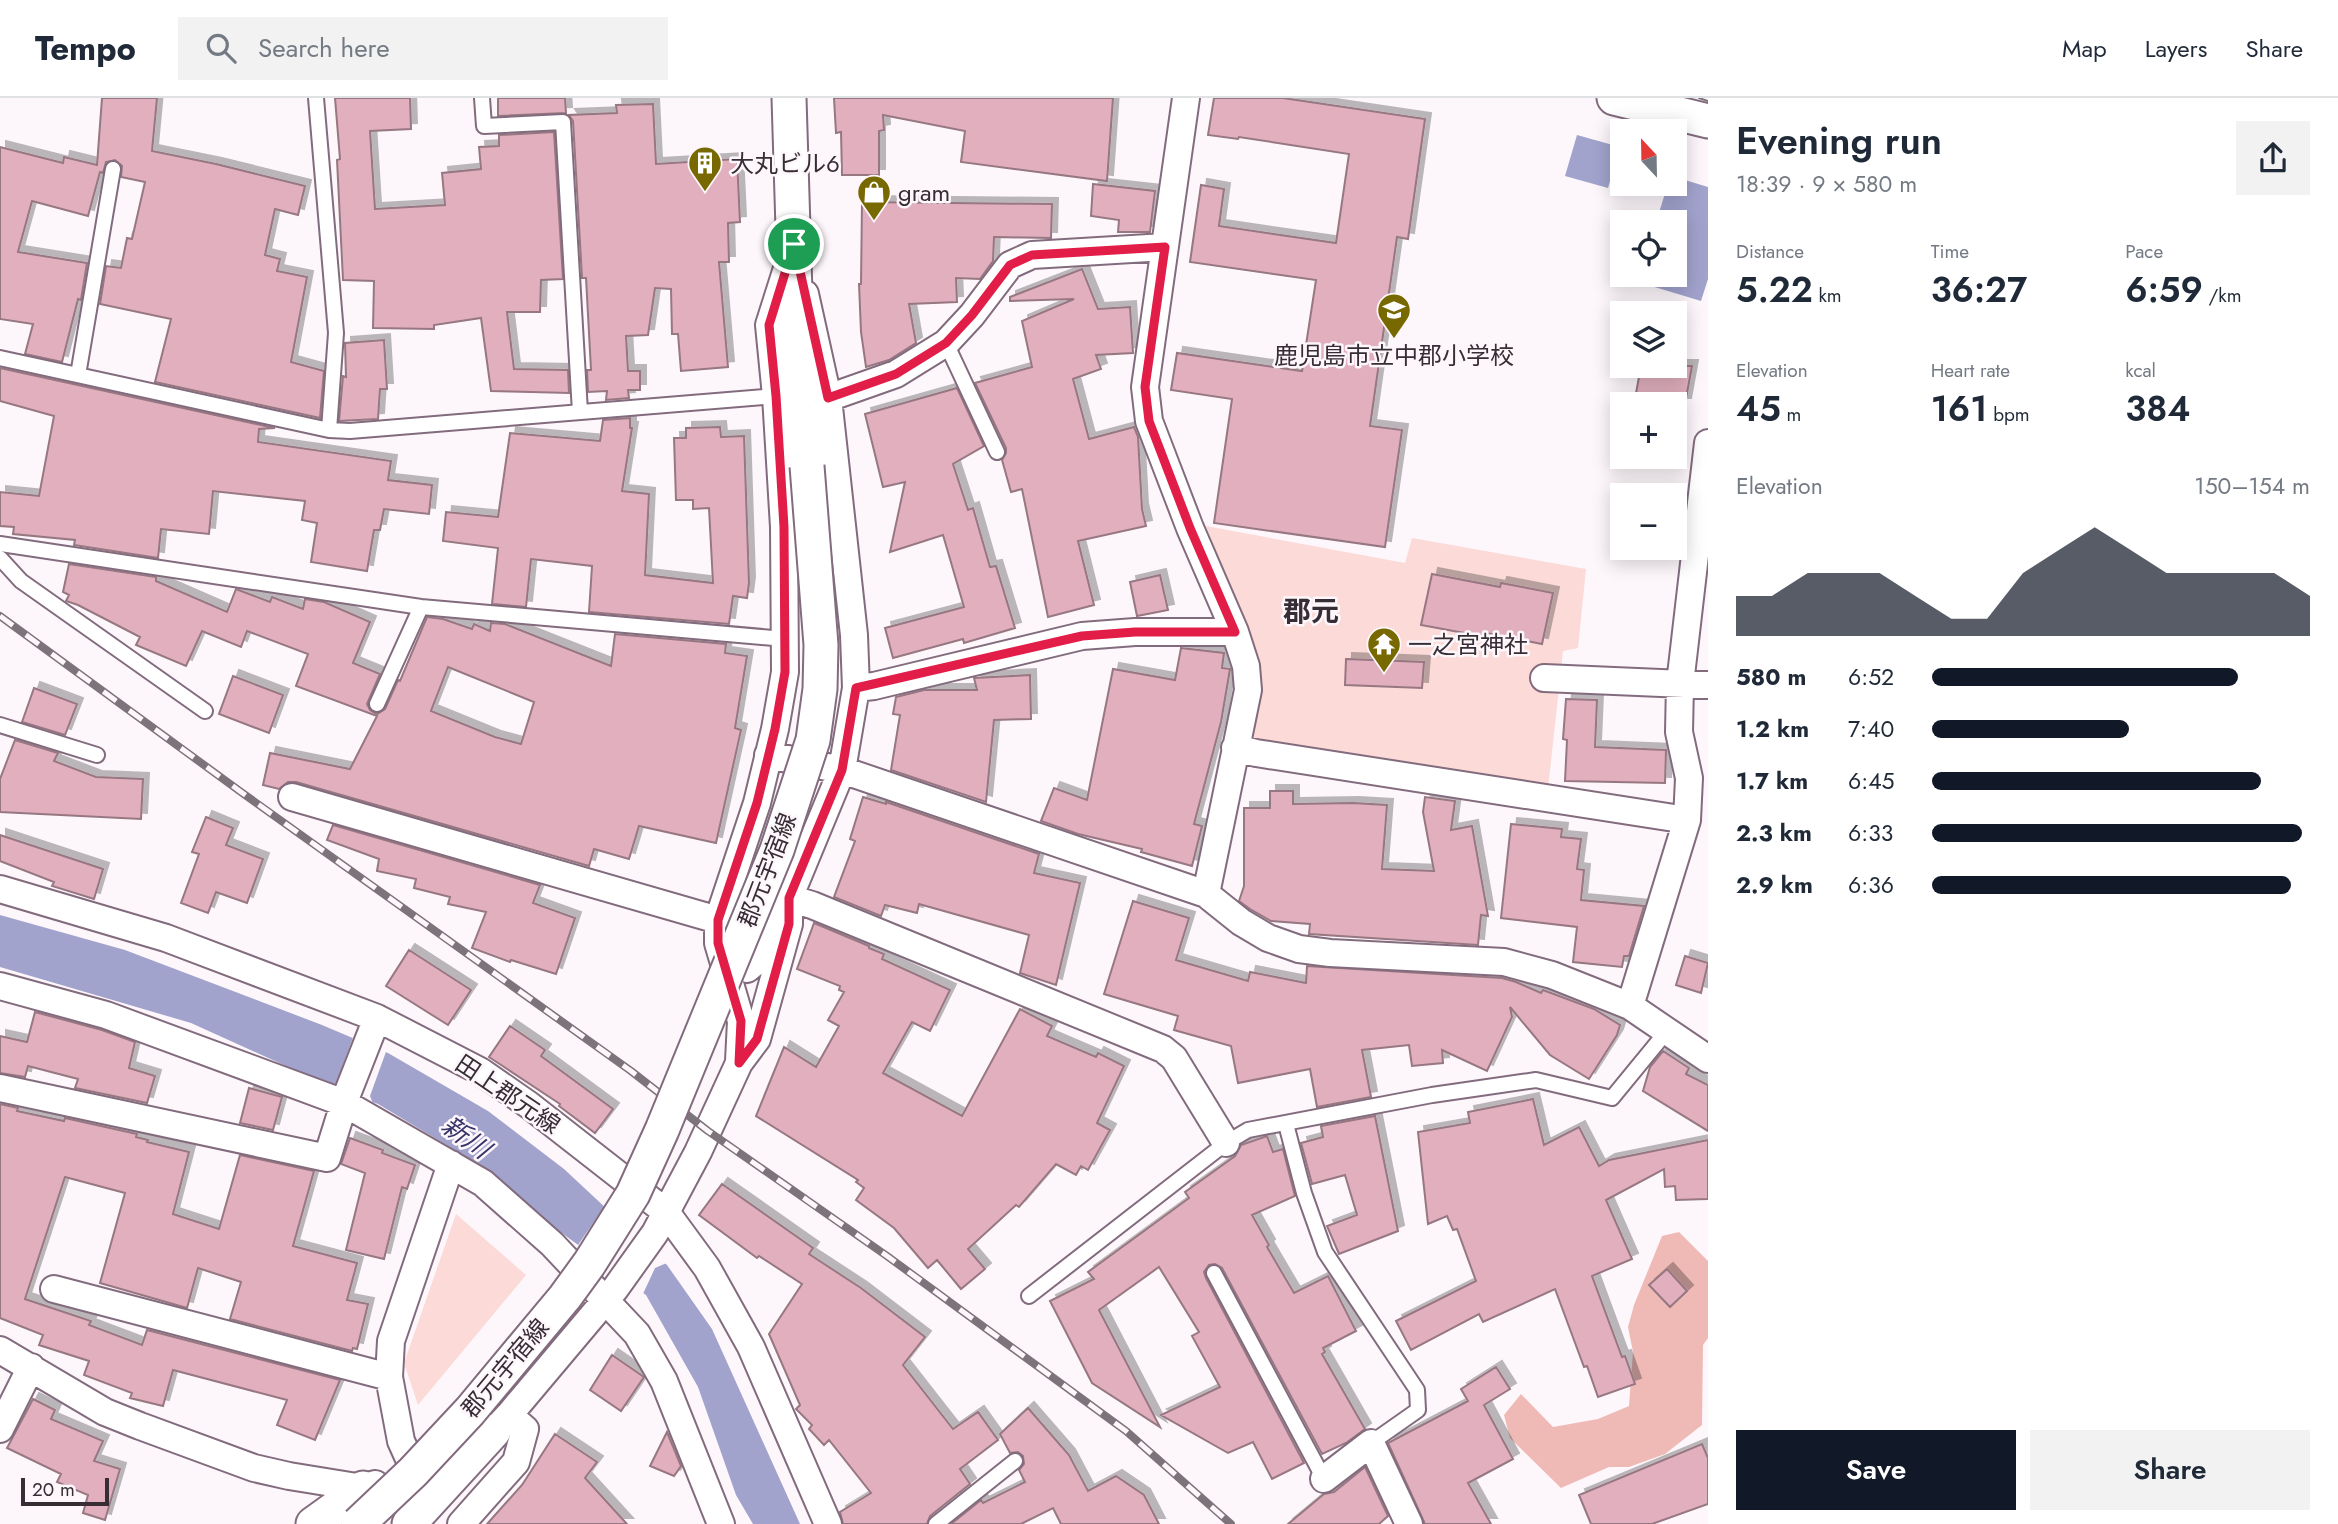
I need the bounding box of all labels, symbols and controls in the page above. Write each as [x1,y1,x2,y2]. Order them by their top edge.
search box [178,17,668,80]
text: Tempo [35,25,136,72]
icon: search [202,29,240,67]
text: Search here [258,29,390,67]
text: Map [2062,31,2107,66]
text: Layers [2145,31,2207,66]
text: Share [2245,31,2303,66]
text: Evening run [1736,113,1942,168]
north arrow [1610,119,1687,196]
map controls [1610,119,1687,560]
button: share [2236,121,2310,195]
building icon: 大丸ビル6 [686,144,724,193]
place label: 大丸ビル6 [730,146,840,181]
text: 18:39 · 9 × 580 m [1736,167,1917,201]
shop icon: gram [855,173,893,222]
place label: gram [898,175,950,210]
button: locate [1610,210,1687,287]
pin [764,214,824,274]
icon: arrive [775,225,813,263]
text: Distance [1736,238,1804,265]
text: Time [1931,238,1969,265]
text: Pace [2125,238,2163,265]
text: 5.22 [1736,265,1813,315]
text: 36:27 [1931,265,2027,315]
text: 6:59 [2125,265,2203,315]
text: km [1813,282,1842,309]
text: /km [2203,282,2242,309]
school or university icon: 鹿児島市立中郡小学校 [1375,291,1413,340]
button: layers [1610,301,1687,378]
place label: 鹿児島市立中郡小学校 [1274,338,1514,373]
text: Elevation [1736,357,1808,384]
text: Heart rate [1931,357,2010,384]
text: kcal [2125,357,2156,384]
text: 45 [1736,384,1781,434]
text: 161 [1931,384,1987,434]
text: 384 [2125,384,2190,434]
button: + [1610,392,1687,469]
text: m [1781,401,1801,428]
text: bpm [1987,401,2030,428]
text: Elevation [1736,469,1823,503]
text: 150–154 m [2194,469,2310,503]
button: − [1610,483,1687,560]
district label: 郡元 [1283,591,1339,632]
temple icon: 一之宮神社 [1365,625,1403,674]
place label: 一之宮神社 [1408,627,1528,662]
text: 580 m [1736,660,1806,694]
text: 6:52 [1848,660,1894,694]
text: 1.2 km [1736,712,1809,746]
text: 7:40 [1848,712,1894,746]
text: 1.7 km [1736,764,1808,798]
text: 6:45 [1848,764,1895,798]
street label: 郡元宇宿線 [729,808,805,932]
text: 2.3 km [1736,816,1812,850]
text: 6:33 [1848,816,1893,850]
text: 2.9 km [1736,868,1813,902]
text: 6:36 [1848,868,1894,902]
street label: 田上郡元線 [448,1046,568,1142]
water label: 新川 [434,1106,501,1169]
street label: 郡元宇宿線 [453,1311,557,1425]
button: Save [1736,1430,2016,1510]
button: Share [2030,1430,2310,1510]
scale bar [21,1475,108,1507]
text: 20 m [32,1476,75,1503]

